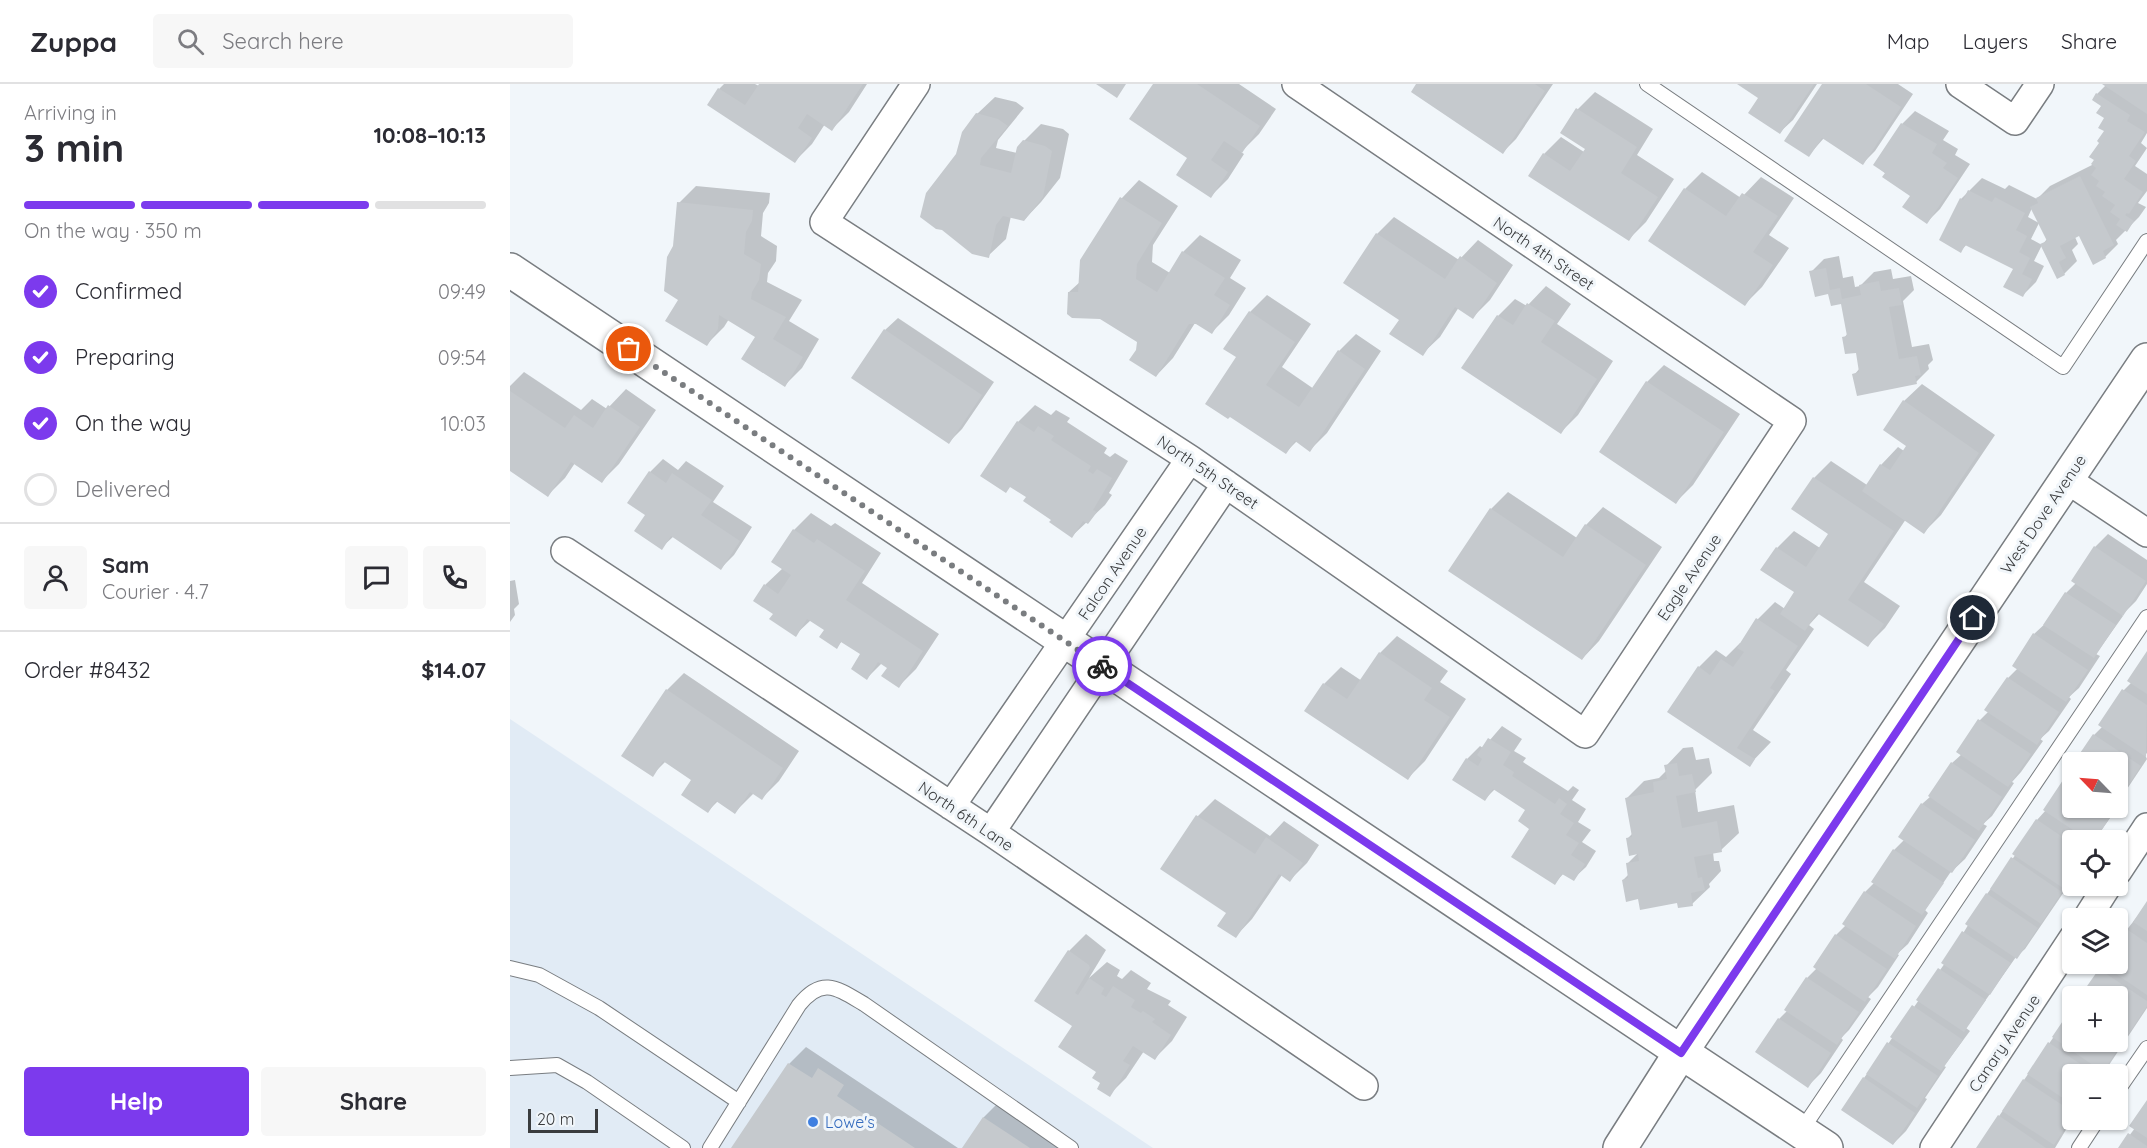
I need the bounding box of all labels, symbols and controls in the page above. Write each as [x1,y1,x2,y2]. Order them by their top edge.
search box [153,14,573,68]
text: Zuppa [30,24,117,59]
icon: search [174,25,207,58]
text: Search here [222,27,344,55]
text: Map [1887,28,1930,54]
text: Layers [1963,28,2028,54]
text: Share [2061,28,2117,54]
text: Arriving in [24,100,117,125]
text: 10:08–10:13 [373,121,486,149]
text: 3 min [24,123,124,172]
street label: North 4th Street [1490,212,1598,294]
text: On the way · 350 m [24,218,202,243]
icon: check [24,275,57,308]
text: Confirmed [75,277,182,305]
text: 09:49 [438,279,486,304]
pin [603,323,654,374]
icon: bag [612,332,645,365]
icon: check [24,341,57,374]
text: Preparing [75,343,175,371]
text: 09:54 [438,345,486,370]
icon: check [24,407,57,440]
text: On the way [75,409,191,437]
text: 10:03 [441,411,486,436]
street label: North 5th Street [1154,431,1262,513]
street label: West Dove Avenue [1996,451,2090,577]
text: Delivered [75,475,171,503]
street label: Falcon Avenue [1073,523,1151,623]
street label: Eagle Avenue [1653,530,1725,624]
button: person [24,546,87,609]
button: chat [345,546,408,609]
button: phone [423,546,486,609]
text: Sam [102,551,149,579]
text: Courier · 4.7 [102,579,209,604]
pin [1947,592,1998,643]
icon: home [1956,601,1989,634]
courier [1072,636,1132,696]
icon: bike [1086,650,1119,683]
text: Order #8432 [24,656,151,684]
text: $14.07 [421,656,486,684]
north arrow [2062,752,2128,818]
map controls [2062,752,2128,1130]
street label: North 6th Lane [915,777,1017,855]
button: locate [2062,830,2128,896]
button: layers [2062,908,2128,974]
button: + [2062,986,2128,1052]
street label: Canary Avenue [1964,990,2044,1096]
button: − [2062,1064,2128,1130]
button: Help [24,1067,249,1136]
button: Share [261,1067,486,1136]
scale bar [528,1106,598,1134]
text: 20 m [537,1109,574,1129]
place label: Lowe's [825,1112,875,1132]
marker: Lowe's [806,1115,820,1129]

